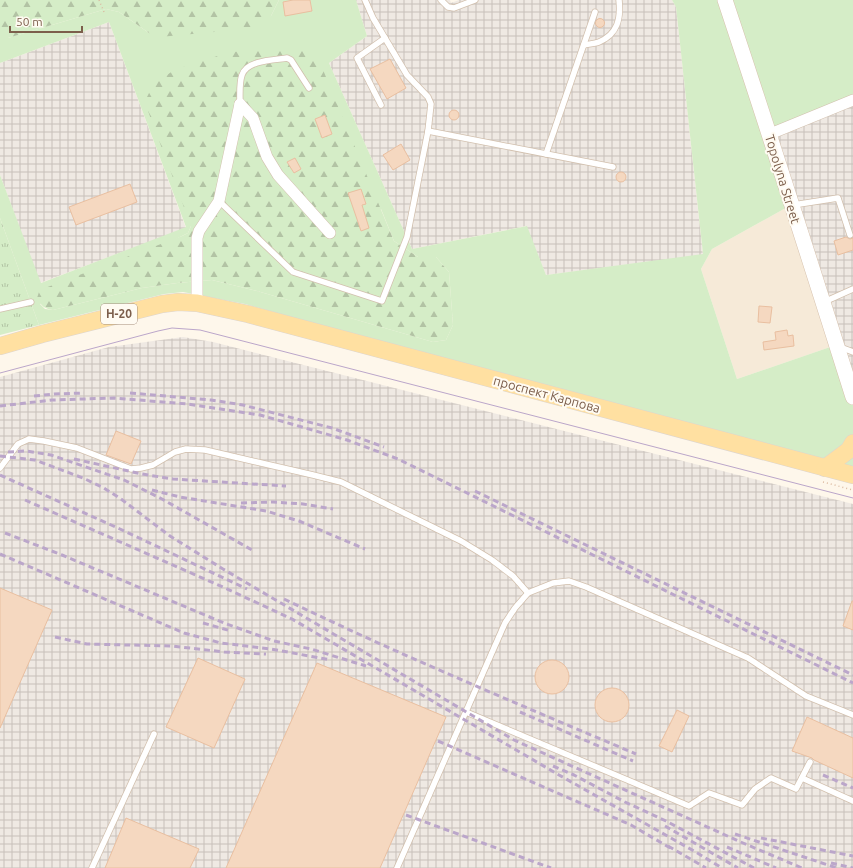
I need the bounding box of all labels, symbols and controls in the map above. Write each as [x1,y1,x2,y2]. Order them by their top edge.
scale bar [10,8,82,34]
text: 50 m [16,15,43,28]
street label: Topolyna Street [763,133,803,225]
road number: Н-20 [101,304,137,324]
street label: проспект Карпова [492,373,602,415]

